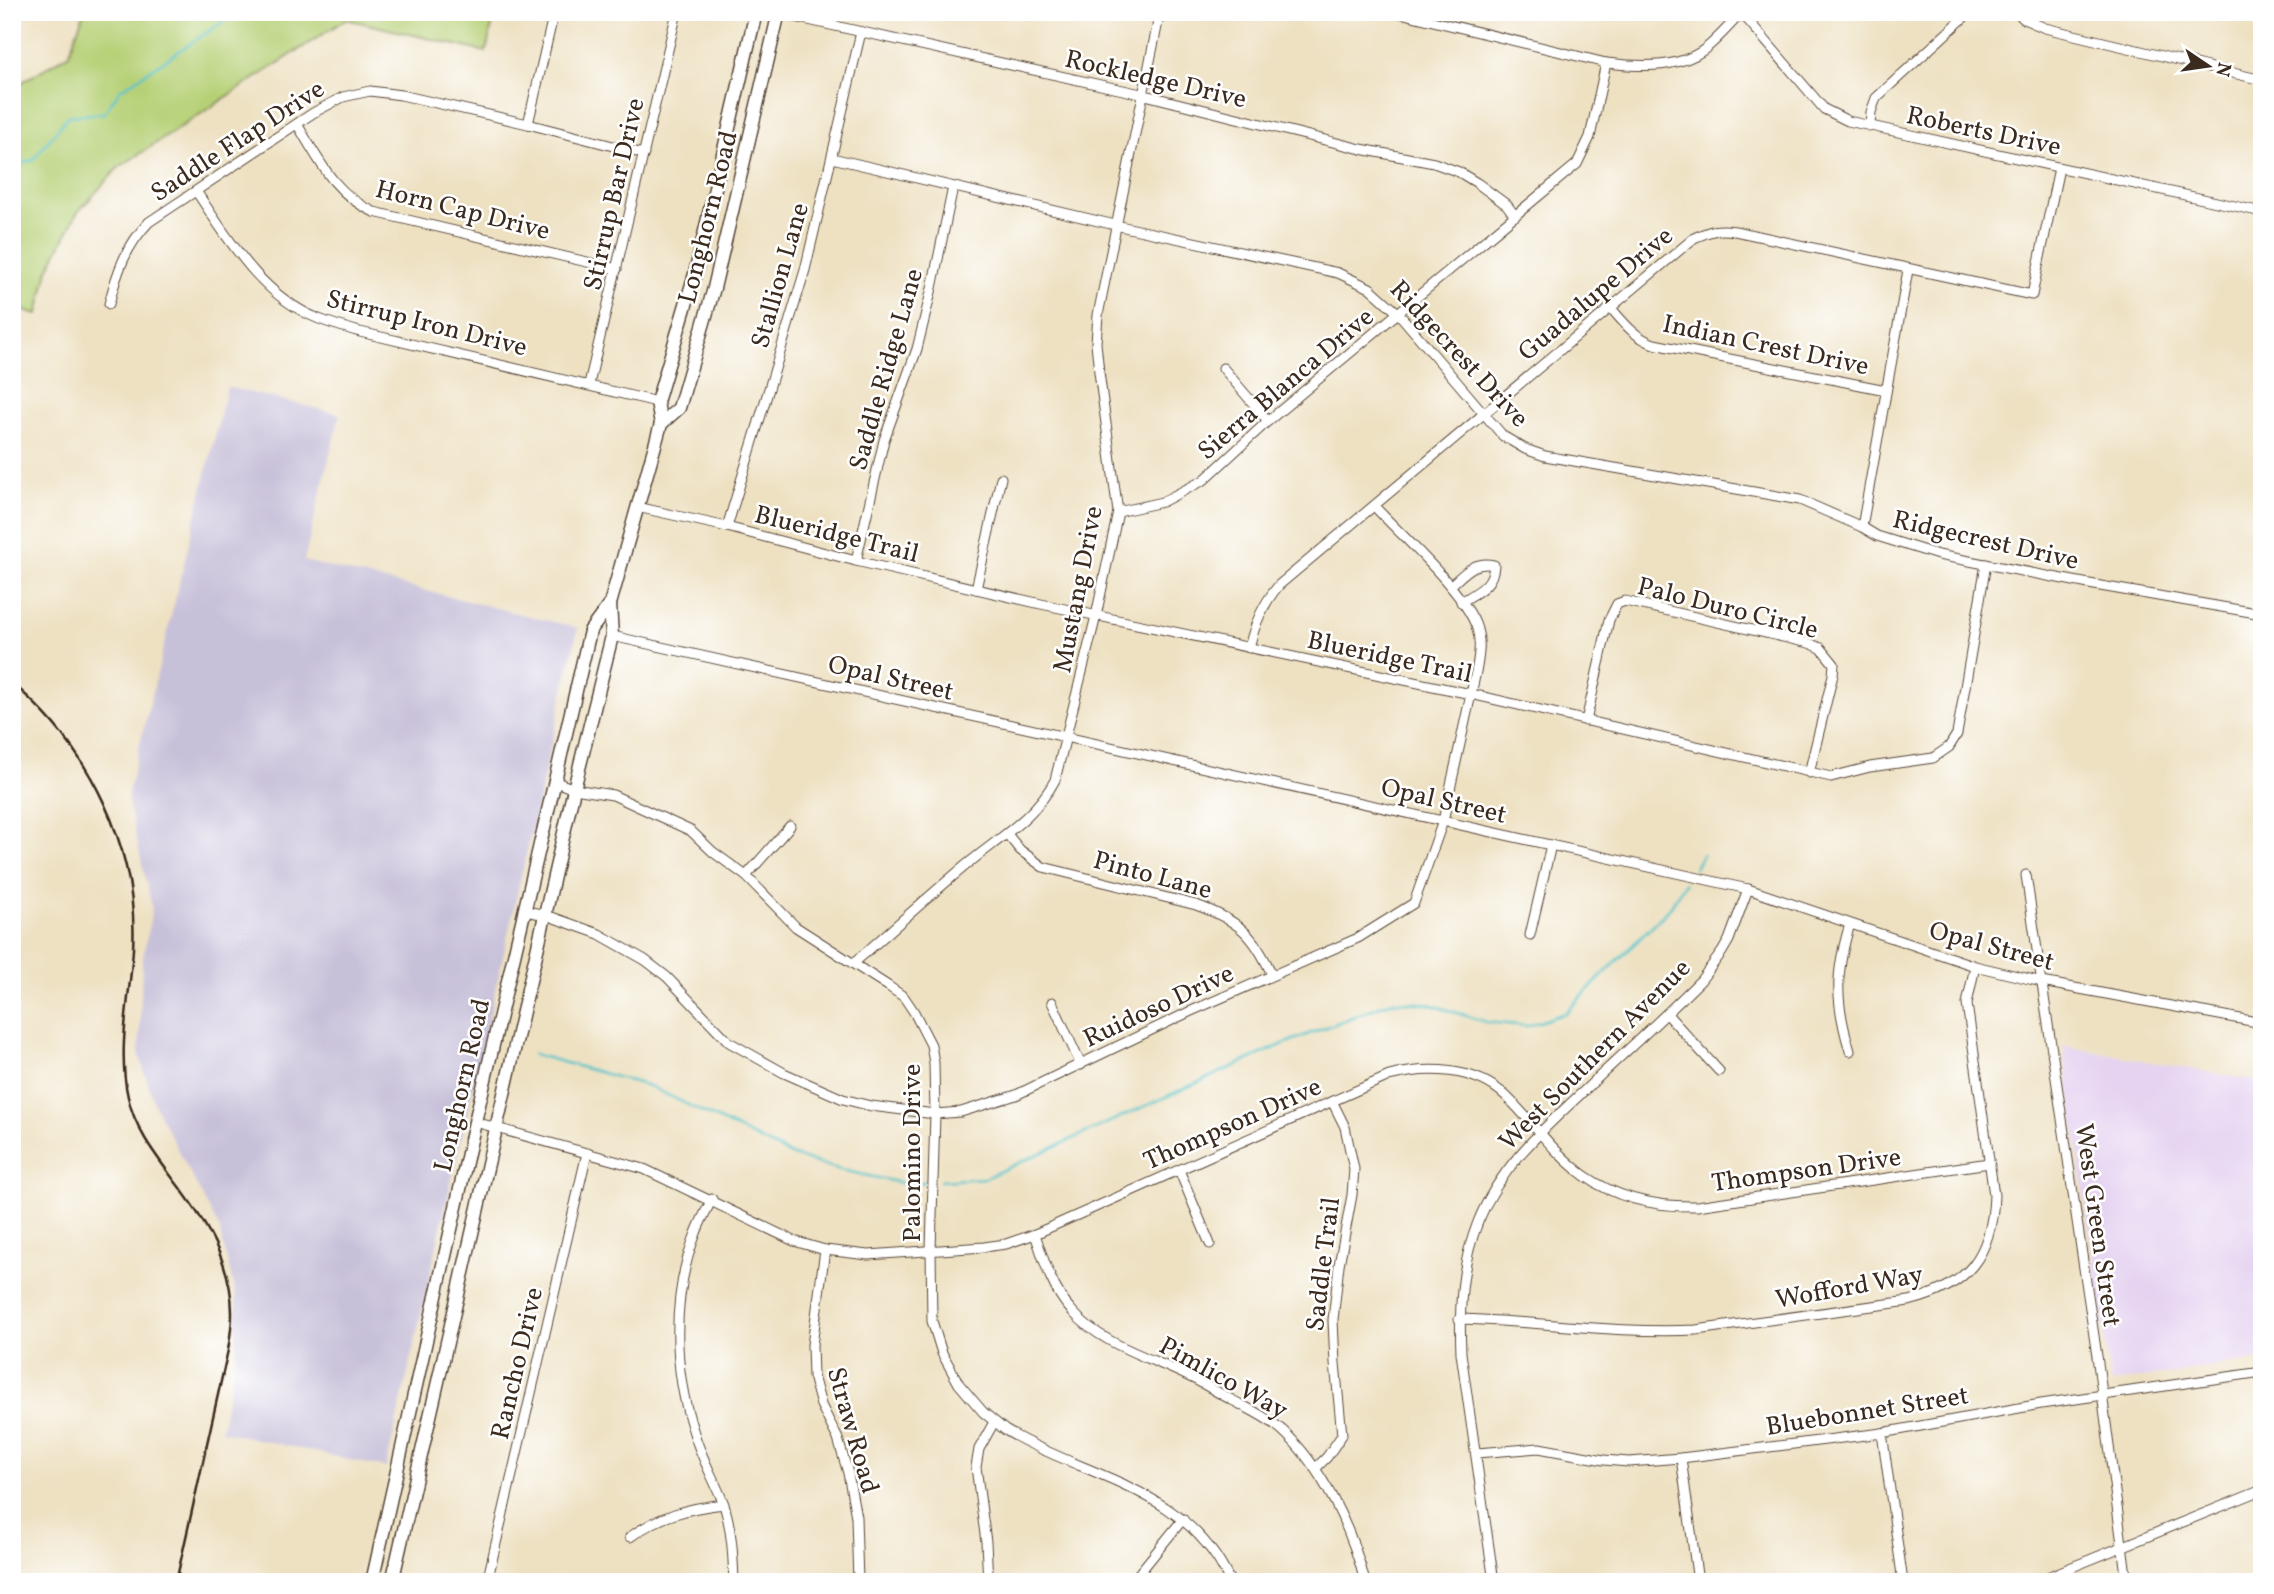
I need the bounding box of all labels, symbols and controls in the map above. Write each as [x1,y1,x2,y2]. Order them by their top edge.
north arrow [2172,32,2242,102]
street label: Rockledge Drive [1061,42,1250,118]
text: N [2208,60,2237,79]
street label: Saddle Flap Drive [144,72,332,211]
street label: Stirrup Bar Drive [575,95,655,294]
street label: Roberts Drive [1903,98,2064,166]
street label: Longhorn Road [670,127,748,308]
street label: Horn Cap Drive [372,172,553,250]
street label: Stallion Lane [743,199,819,352]
street label: Guadalupe Drive [1511,219,1682,370]
street label: Saddle Ridge Lane [841,264,933,475]
street label: Ridgecrest Drive [1381,273,1536,436]
street label: Stirrup Iron Drive [322,282,531,366]
street label: Sierra Blanca Drive [1190,300,1382,469]
street label: Indian Crest Drive [1659,307,1872,385]
street label: Blueridge Trail [751,497,922,573]
street label: Ridgecrest Drive [1889,502,2082,580]
street label: Mustang Drive [1045,503,1113,676]
street label: Palo Duro Circle [1633,569,1822,649]
street label: Blueridge Trail [1304,623,1475,693]
street label: Opal Street [824,647,957,711]
street label: Opal Street [1377,770,1510,834]
street label: Pinto Lane [1089,843,1216,909]
street label: Opal Street [1925,913,2058,981]
street label: West Southern Avenue [1491,951,1699,1159]
street label: Ruidoso Drive [1078,956,1240,1057]
street label: Longhorn Road [426,995,500,1176]
street label: Palomino Drive [895,1064,931,1242]
street label: Thompson Drive [1138,1070,1327,1180]
street label: West Green Street [2065,1121,2129,1329]
street label: Thompson Drive [1709,1140,1903,1202]
street label: Saddle Trail [1298,1195,1350,1333]
street label: Wofford Way [1773,1257,1926,1319]
street label: Rancho Drive [483,1284,553,1443]
street label: Pimlico Way [1152,1329,1294,1429]
street label: Straw Road [817,1363,887,1498]
street label: Bluebonnet Street [1763,1378,1971,1446]

